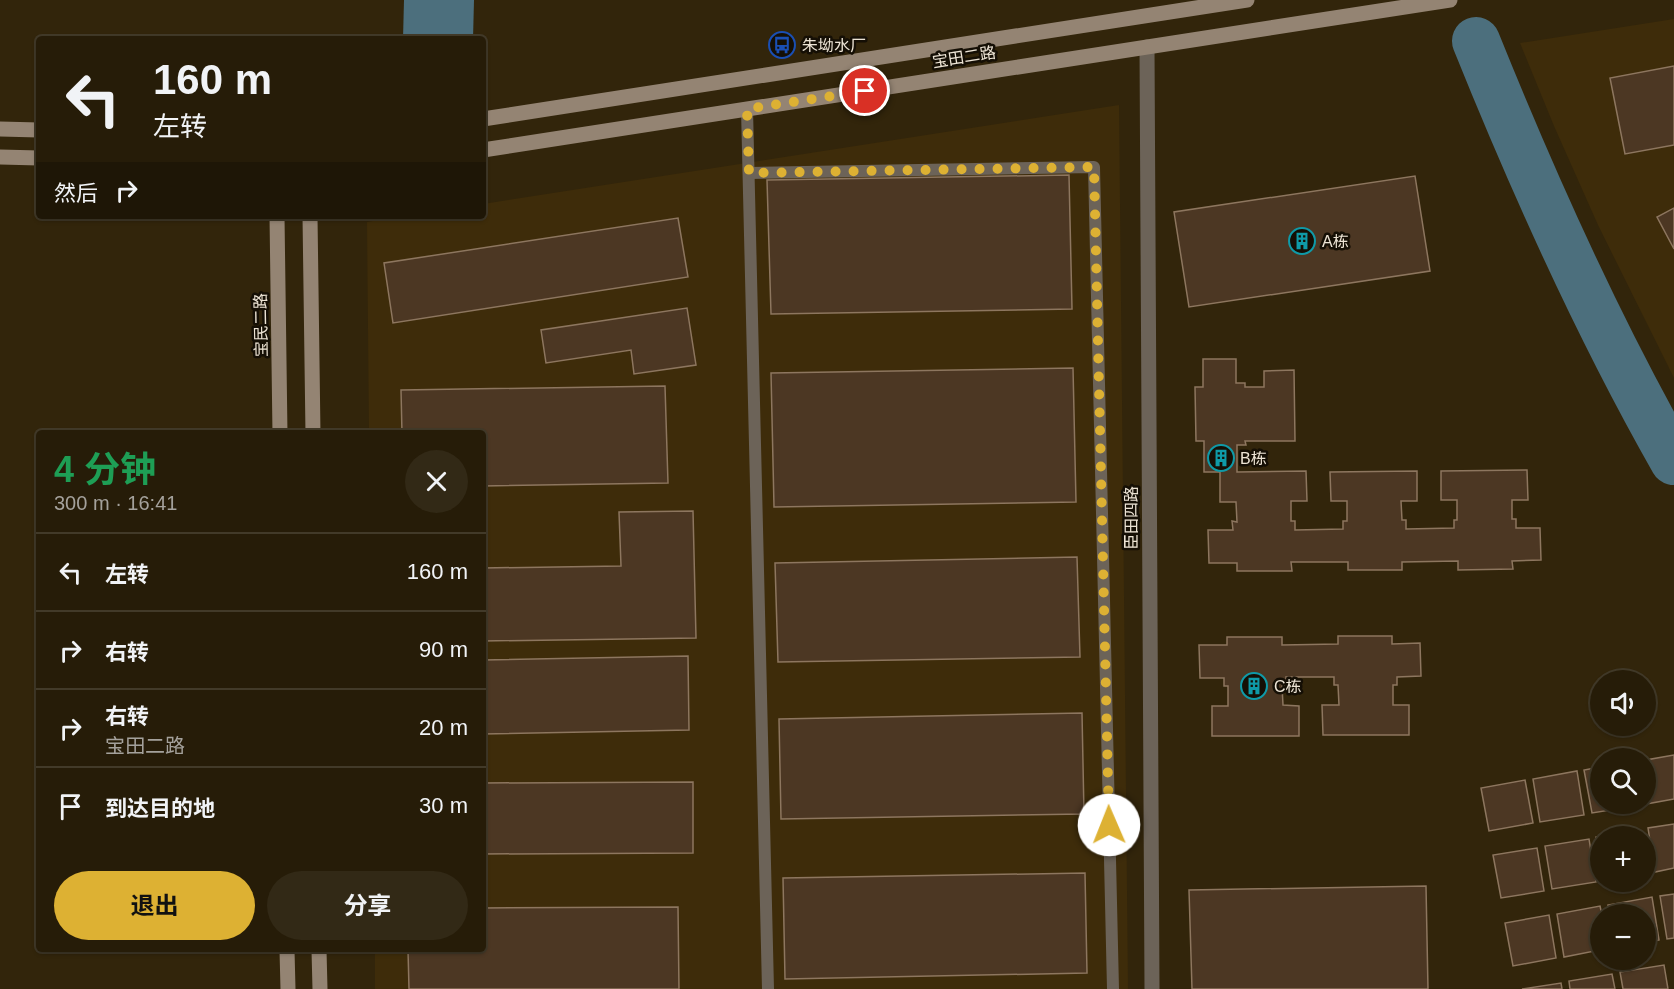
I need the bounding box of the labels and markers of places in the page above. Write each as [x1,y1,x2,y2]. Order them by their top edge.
bus stop icon: 朱坳水厂 [767,30,797,60]
place label: 朱坳水厂 [802,37,866,54]
pin [839,65,890,116]
building icon: A栋 [1287,226,1317,256]
place label: A栋 [1322,233,1349,250]
building icon: B栋 [1206,443,1236,473]
place label: B栋 [1240,450,1267,467]
building icon: C栋 [1239,671,1269,701]
place label: C栋 [1274,678,1302,695]

